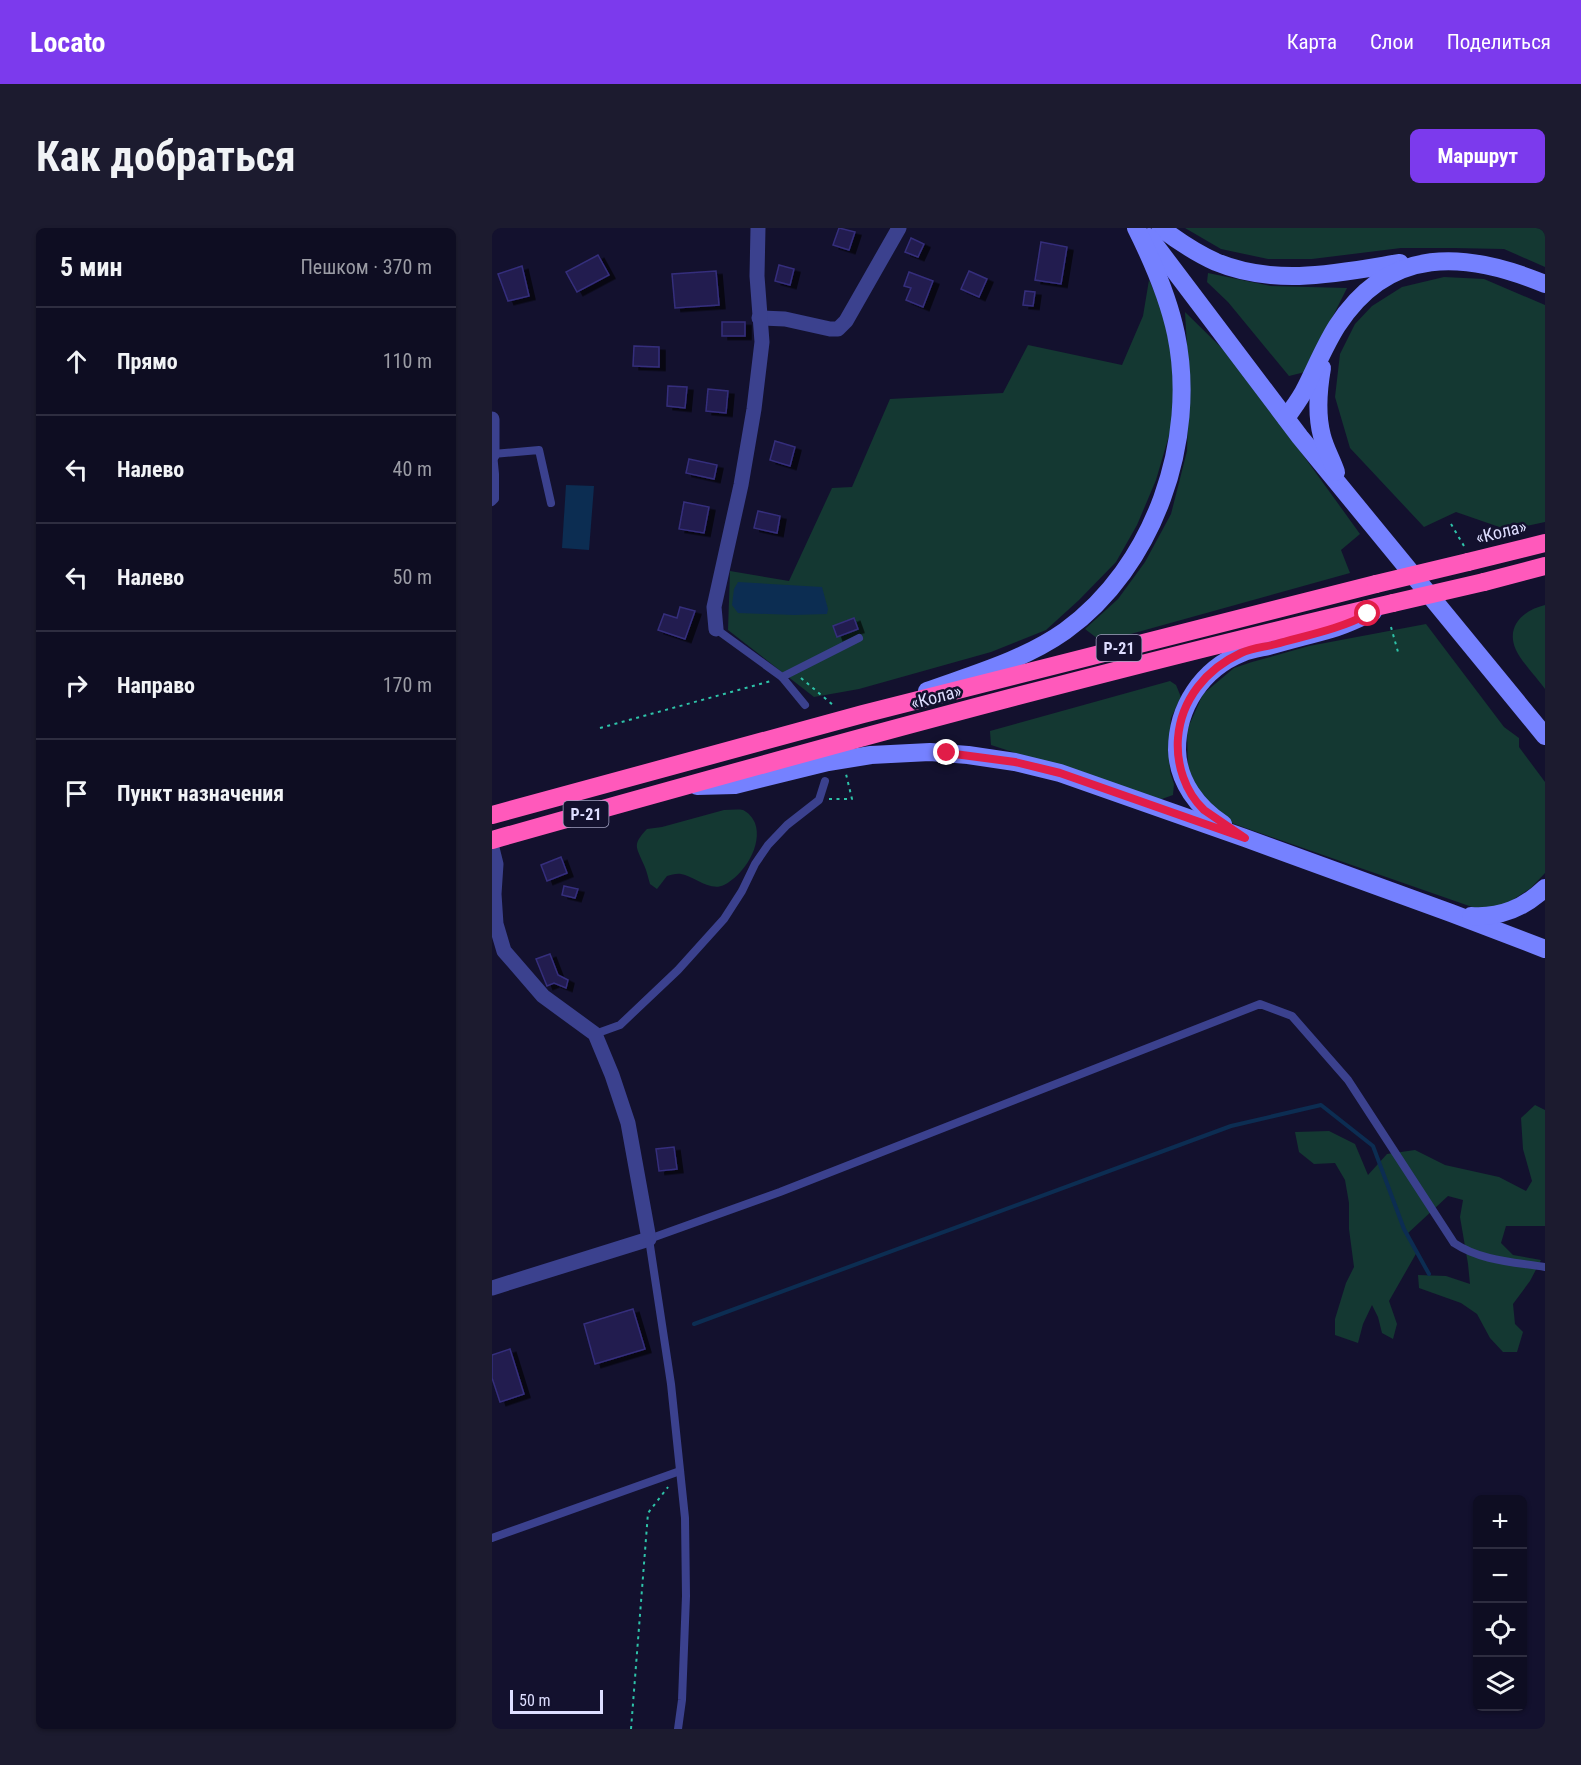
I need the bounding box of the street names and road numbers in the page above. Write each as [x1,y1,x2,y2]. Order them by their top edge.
street label: «Кола» [1473,515,1528,548]
road number: Р-21 [1096,635,1142,661]
street label: «Кола» [908,680,964,713]
road number: Р-21 [564,801,608,827]

